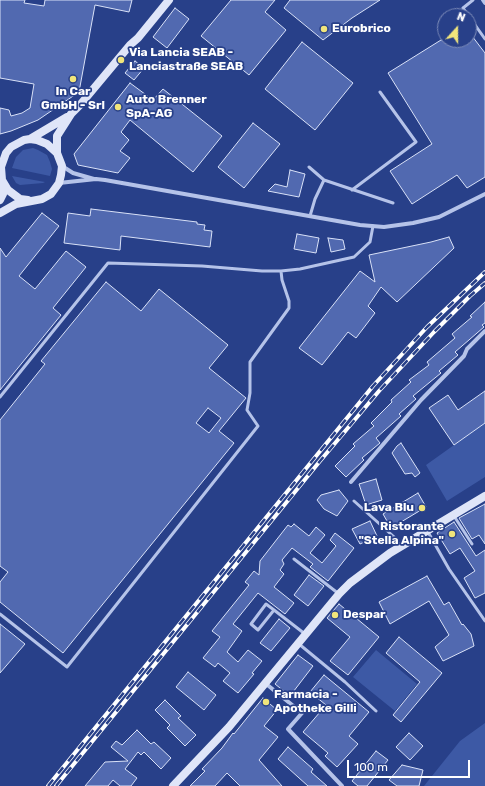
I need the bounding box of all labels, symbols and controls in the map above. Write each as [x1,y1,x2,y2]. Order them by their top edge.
north arrow [437,8,477,48]
text: N [455,10,467,25]
place label: Eurobrico [332,22,391,36]
marker: Eurobrico [319,24,329,34]
place label: Via Lancia SEAB - Lanciastraße SEAB [129,46,243,74]
marker: Via Lancia SEAB - Lanciastraße SEAB [116,55,126,65]
marker: In Car GmbH - Srl [68,74,78,84]
place label: In Car GmbH - Srl [41,85,105,113]
place label: Auto Brenner SpA-AG [126,93,207,121]
marker: Auto Brenner SpA-AG [113,102,123,112]
place label: Lava Blu [364,501,414,515]
marker: Lava Blu [417,503,427,513]
place label: Ristorante "Stella Alpina" [358,520,444,548]
marker: Ristorante "Stella Alpina" [447,529,457,539]
place label: Despar [343,608,385,622]
marker: Despar [330,610,340,620]
place label: Farmacia - Apotheke Gilli [274,688,357,716]
marker: Farmacia - Apotheke Gilli [261,697,271,707]
scale bar [349,752,472,778]
text: 100 m [354,760,388,774]

